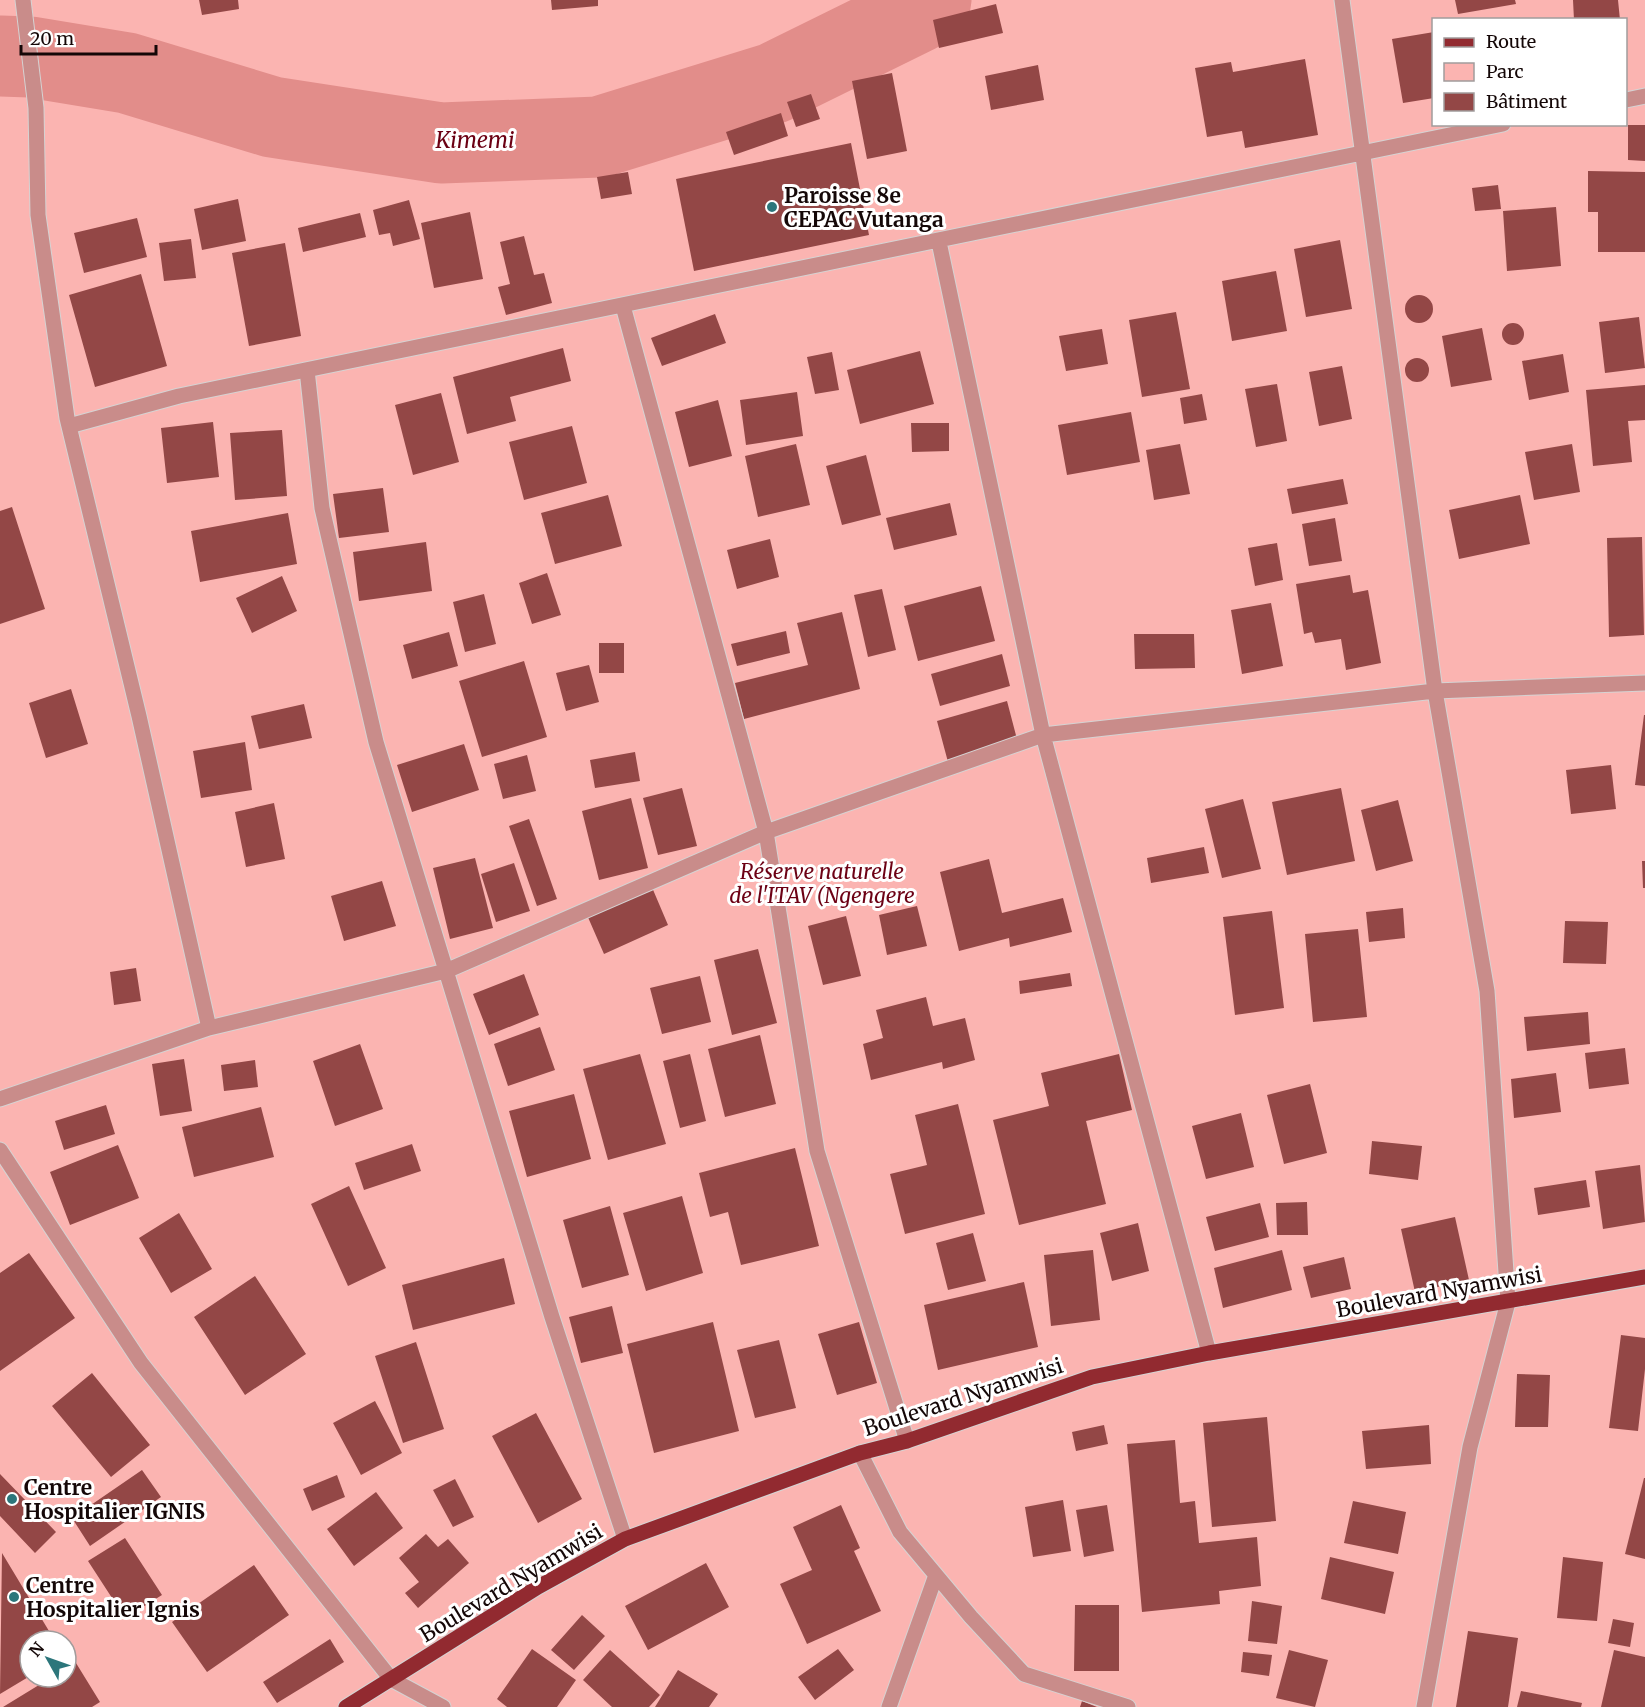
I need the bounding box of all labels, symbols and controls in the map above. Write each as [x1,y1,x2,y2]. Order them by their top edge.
scale bar [21,18,156,56]
legend [1432,18,1627,126]
text: 20 m [30,27,74,50]
text: Route [1486,30,1536,53]
text: Parc [1486,60,1524,83]
text: Bâtiment [1486,90,1567,113]
water label: Kimemi [435,126,514,154]
place label: Paroisse 8e CEPAC Vutanga [784,182,944,233]
marker: Paroisse 8e CEPAC Vutanga [765,200,779,214]
park label: Réserve naturelle de l'ITAV (Ngengere [729,858,915,909]
street label: Boulevard Nyamwisi [1334,1261,1544,1323]
street label: Boulevard Nyamwisi [860,1352,1066,1442]
place label: Centre Hospitalier IGNIS [24,1474,205,1525]
marker: Centre Hospitalier IGNIS [5,1492,19,1506]
street label: Boulevard Nyamwisi [415,1518,607,1648]
place label: Centre Hospitalier Ignis [26,1572,200,1623]
marker: Centre Hospitalier Ignis [7,1590,21,1604]
north arrow [18,1629,78,1689]
text: N [25,1638,48,1661]

